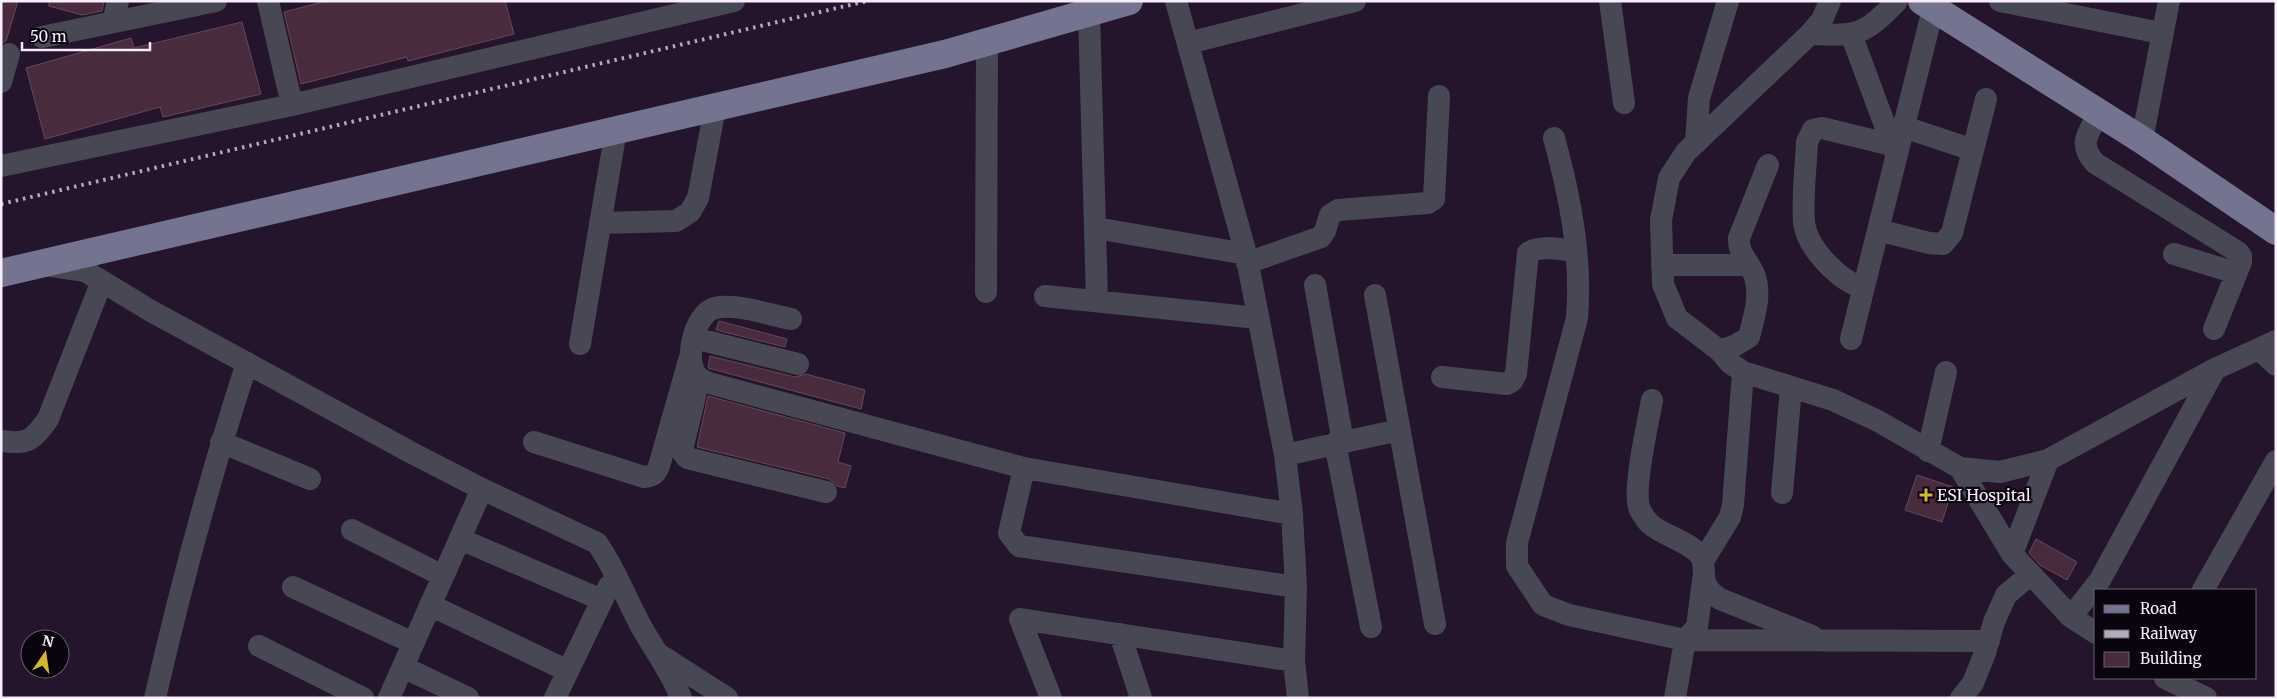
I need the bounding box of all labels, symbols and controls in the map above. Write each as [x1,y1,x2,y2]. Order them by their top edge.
scale bar [22,20,150,52]
text: 50 m [30,27,67,46]
place label: ESI Hospital [1937,485,2031,505]
marker: ESI Hospital [1919,488,1933,502]
legend [2094,589,2257,679]
text: Road [2140,599,2176,618]
text: Railway [2140,624,2197,643]
north arrow [20,629,70,679]
text: N [41,631,55,651]
text: Building [2140,649,2202,668]

